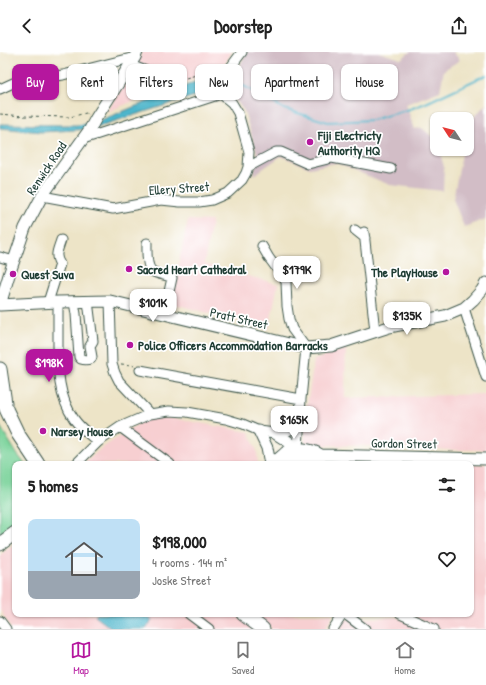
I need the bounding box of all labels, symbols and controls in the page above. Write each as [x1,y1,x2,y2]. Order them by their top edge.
text: Doorstep [214,14,272,39]
icon: back [16,15,38,37]
icon: share [448,15,470,37]
chip: Buy [12,64,59,100]
chip: Rent [67,64,118,100]
chip: Filters [126,64,187,100]
chip: New [195,64,243,100]
chip: Apartment [251,64,333,100]
chip: House [341,64,398,100]
north arrow [430,112,474,156]
map controls [430,112,474,156]
place label: Fiji Electricty Authority HQ [317,126,382,160]
marker: Fiji Electricty Authority HQ [305,137,315,147]
street label: Renwick Road [22,138,70,198]
street label: Ellery Street [148,177,210,199]
pin: $179K [269,256,325,290]
place label: Sacred Heart Cathedral [137,260,247,278]
text: $179K [282,260,312,278]
place label: The PlayHouse [370,263,439,282]
marker: Sacred Heart Cathedral [124,264,134,274]
place label: Quest Suva [21,265,75,283]
marker: The PlayHouse [441,267,451,277]
marker: Quest Suva [8,269,18,279]
pin: $101K [125,289,181,323]
text: $101K [139,293,167,311]
pin: $135K [379,302,435,336]
street label: Pratt Street [208,303,270,333]
text: $135K [392,306,422,324]
place label: Police Officers Accommodation Barracks [138,336,328,354]
marker: Police Officers Accommodation Barracks [125,340,135,350]
pin: $198K [21,349,77,383]
text: $198K [35,353,63,371]
pin: $165K [266,406,322,440]
text: $165K [280,410,308,428]
place label: Narsey House [51,422,114,441]
marker: Narsey House [38,426,48,436]
street label: Gordon Street [371,433,438,453]
text: 5 homes [28,474,78,497]
icon: filters [436,474,458,496]
text: $198,000 [152,530,207,553]
icon: home [60,535,108,583]
icon: heart [436,548,458,570]
text: 4 rooms · 144 m² [152,553,227,571]
text: Joske Street [152,571,211,589]
tab: Map [70,639,92,677]
tab: Saved [232,639,254,677]
tab: Home [394,639,416,677]

